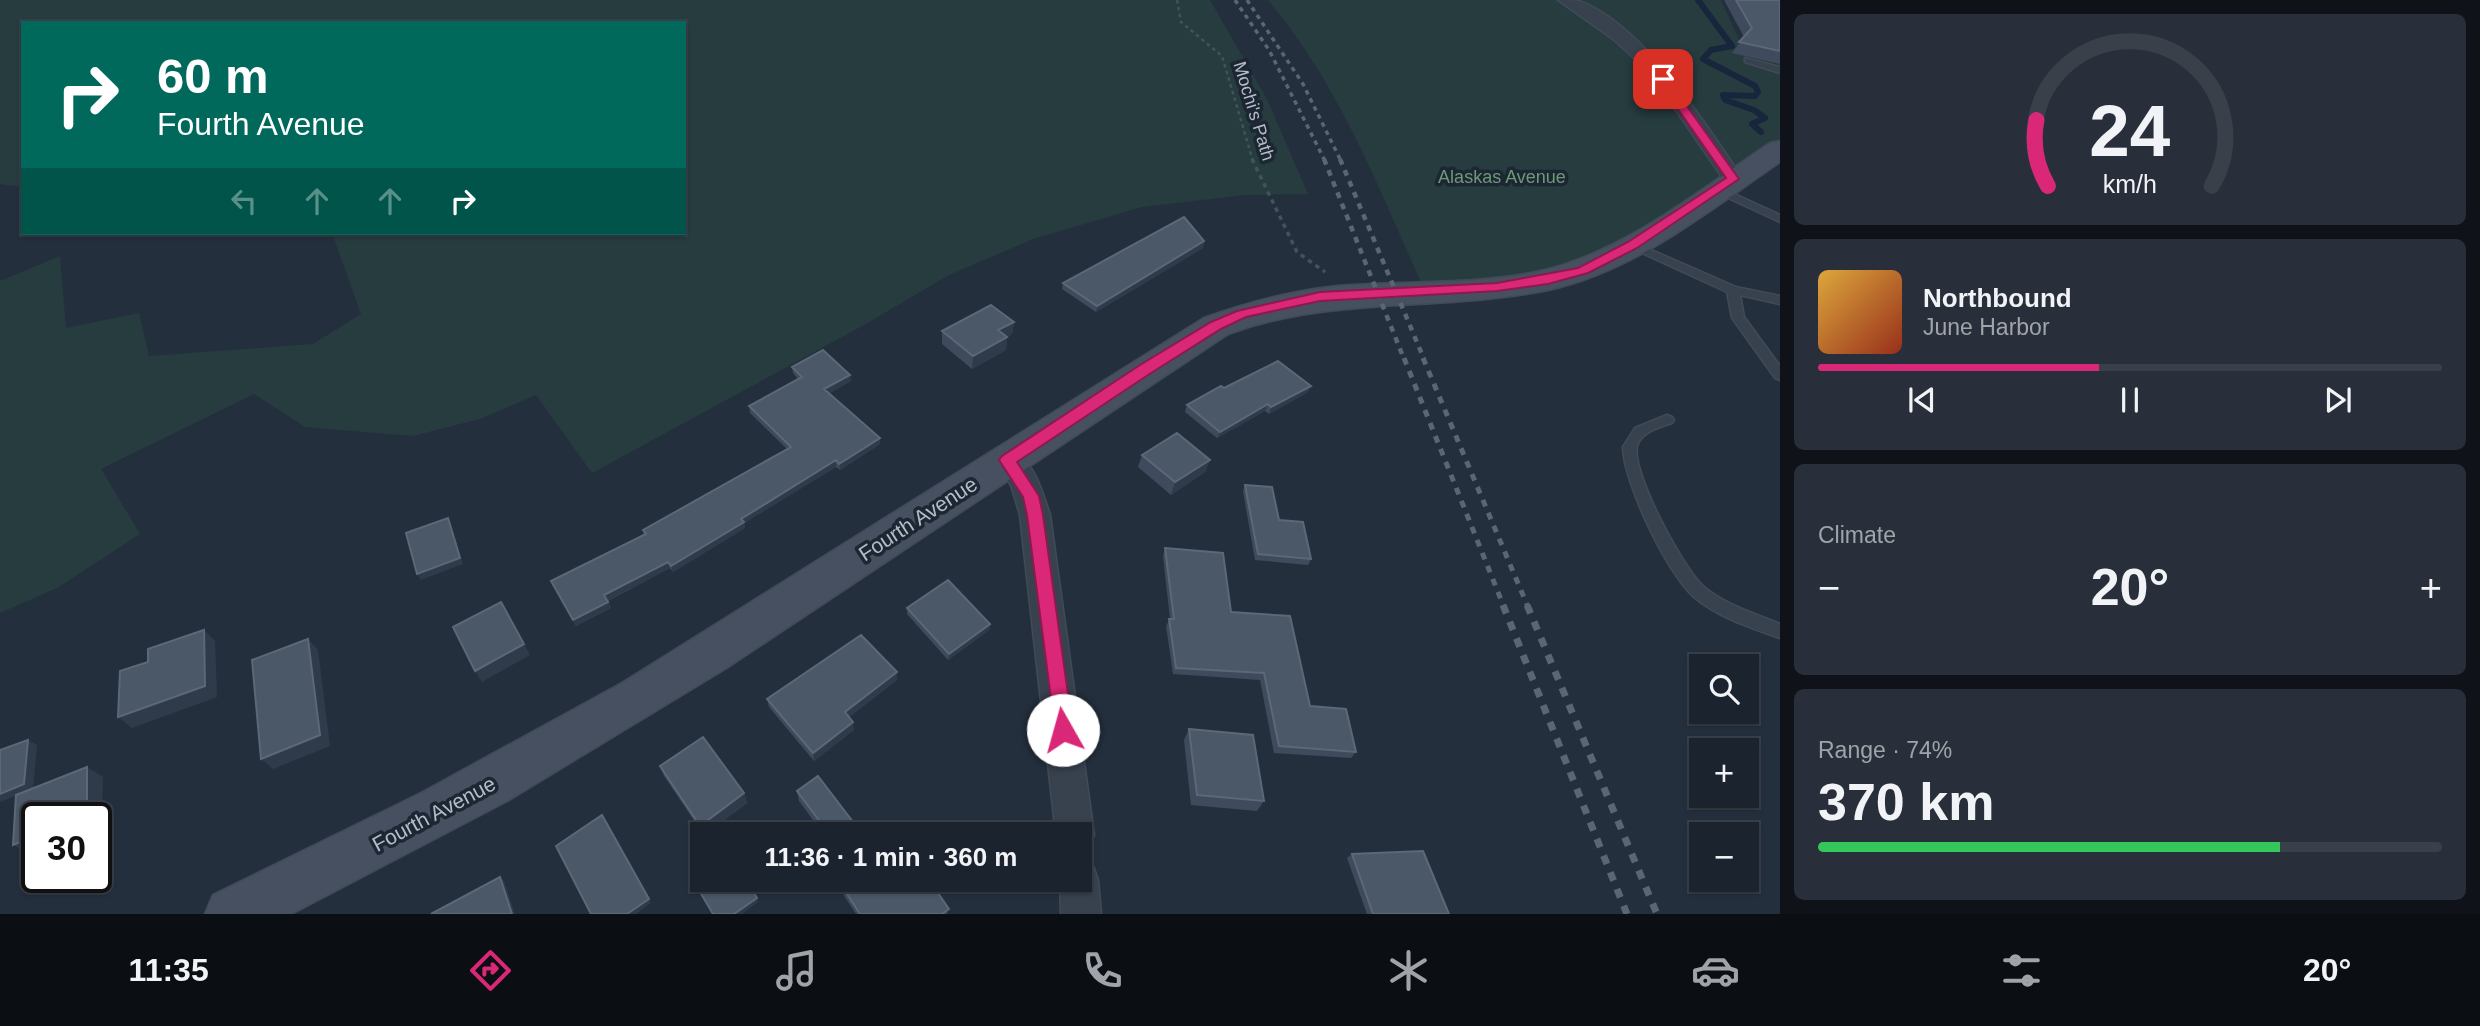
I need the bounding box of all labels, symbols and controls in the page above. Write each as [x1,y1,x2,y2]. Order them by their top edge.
icon: right [42,49,133,140]
text: 60 m [157,49,269,103]
pin [1633,49,1693,109]
street label: Mochi's Path [1229,59,1279,163]
icon: arrive [1644,60,1682,98]
text: 24 [2090,90,2171,171]
text: Fourth Avenue [157,106,365,142]
park label: Alaskas Avenue [1438,167,1566,187]
text: km/h [2103,169,2157,197]
icon: left [225,182,263,220]
icon: ahead [298,182,336,220]
icon: ahead [371,182,409,220]
icon: right [444,182,482,220]
text: Northbound [1923,283,2072,313]
text: June Harbor [1923,314,2050,340]
icon: previous [1903,381,1941,419]
icon: pause [2111,381,2149,419]
icon: next [2319,381,2357,419]
street label: Fourth Avenue [854,472,981,565]
text: Climate [1818,522,1896,548]
text: 20° [2091,558,2169,616]
text: − [1818,567,1840,609]
text: + [2420,567,2442,609]
map controls [1689,654,1759,892]
button: search [1689,654,1759,724]
position arrow [1026,693,1100,767]
text: Range · 74% [1818,737,1952,763]
button: + [1689,738,1759,808]
street label: Fourth Avenue [368,771,499,856]
text: 370 km [1818,773,1994,831]
speed limit sign: 30 [21,802,112,893]
button: − [1689,822,1759,892]
text: 11:36 · 1 min · 360 m [765,842,1017,872]
icon: directions [466,946,515,995]
icon: music [772,946,821,995]
icon: phone [1078,946,1127,995]
icon: climate [1384,946,1433,995]
icon: car [1691,946,1740,995]
icon: filters [1997,946,2046,995]
text: 11:35 [129,952,209,988]
text: 20° [2303,952,2351,988]

